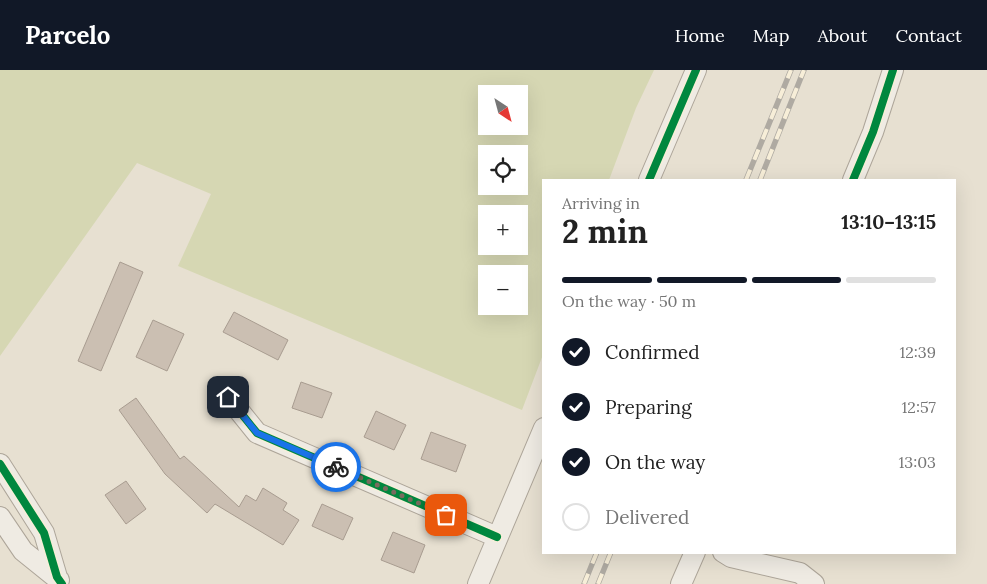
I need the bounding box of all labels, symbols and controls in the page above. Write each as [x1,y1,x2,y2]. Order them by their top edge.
text: Parcelo [25,20,110,51]
text: Home [675,24,725,47]
text: Map [753,24,789,47]
text: About [817,24,867,47]
text: Contact [895,24,962,47]
north arrow [478,85,528,135]
map controls [478,85,528,315]
button: locate [478,145,528,195]
text: Arriving in [562,193,640,213]
button: + [478,205,528,255]
text: 13:10–13:15 [841,210,936,234]
text: 2 min [562,211,648,252]
button: − [478,265,528,315]
text: On the way · 50 m [562,291,696,311]
icon: check [562,338,590,366]
text: Confirmed [605,340,700,364]
text: 12:39 [899,342,936,362]
pin [207,376,249,418]
icon: home [214,383,242,411]
icon: check [562,393,590,421]
text: Preparing [605,395,692,419]
text: 12:57 [901,397,936,417]
courier [311,442,361,492]
icon: check [562,448,590,476]
text: On the way [605,450,705,474]
text: 13:03 [898,452,936,472]
icon: bike [322,453,350,481]
pin [425,494,467,536]
icon: bag [432,501,460,529]
text: Delivered [605,505,689,529]

